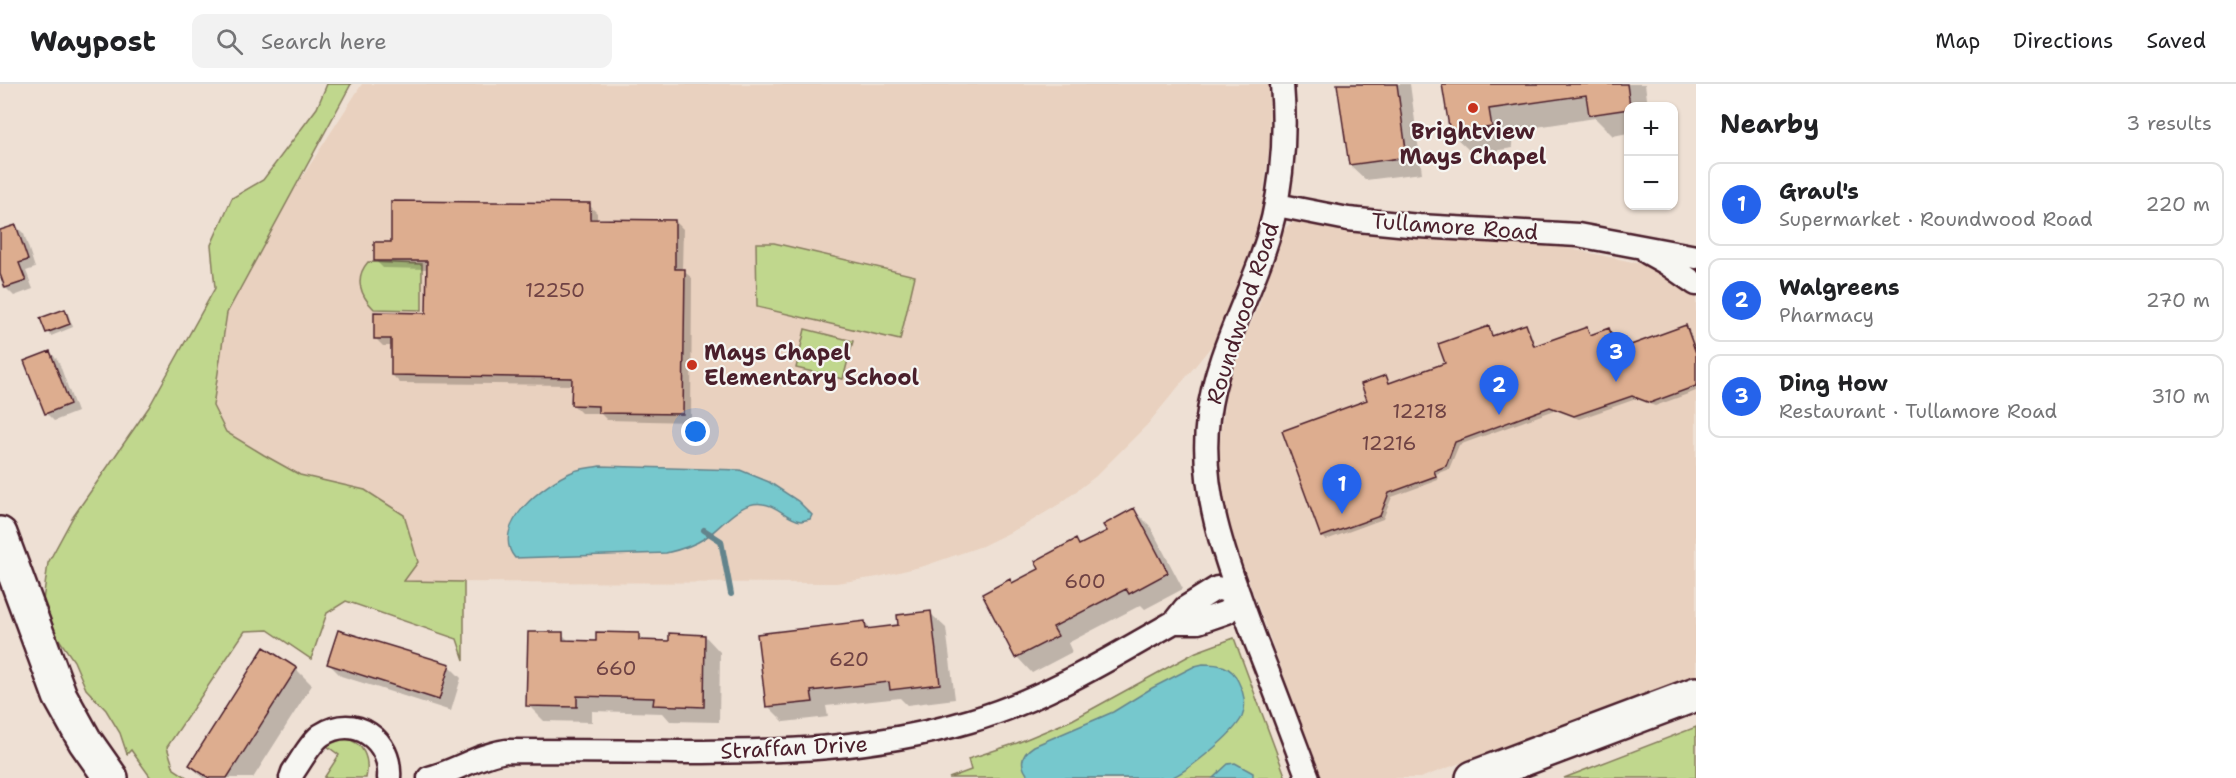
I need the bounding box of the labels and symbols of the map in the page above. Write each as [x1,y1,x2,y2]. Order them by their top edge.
marker: Brightview Mays Chapel [1466,101,1480,115]
place label: Brightview Mays Chapel [1399,117,1547,171]
street label: Tullamore Road [1371,206,1539,247]
street label: Roundwood Road [1199,218,1286,408]
house number: 12250 [525,277,585,303]
pin: 3 [1596,332,1636,382]
place label: Mays Chapel Elementary School [704,338,920,392]
marker: Mays Chapel Elementary School [685,358,699,372]
pin: 2 [1480,366,1518,415]
house number: 12218 [1392,398,1448,424]
your location [681,417,710,446]
house number: 12216 [1361,430,1417,456]
pin: 1 [1322,464,1362,514]
house number: 600 [1064,568,1106,594]
house number: 620 [829,646,869,672]
house number: 660 [596,655,636,681]
street label: Straffan Drive [720,729,869,766]

